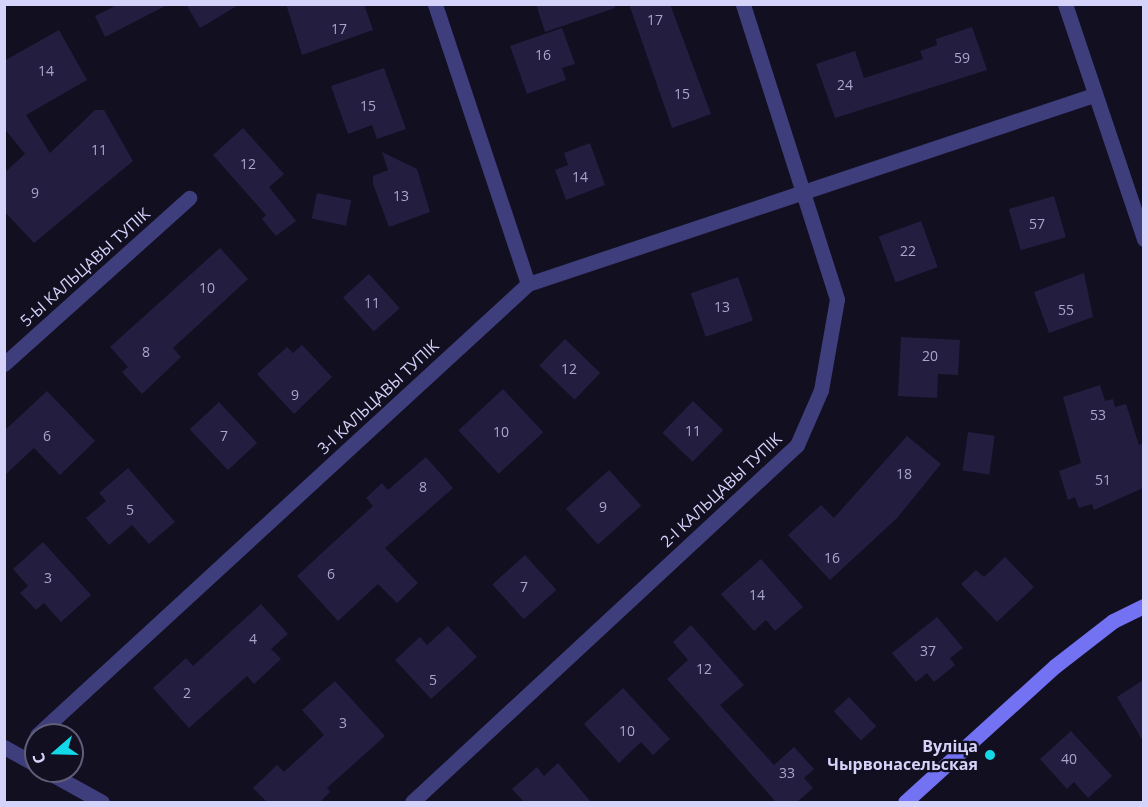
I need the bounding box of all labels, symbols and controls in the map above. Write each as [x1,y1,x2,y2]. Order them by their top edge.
house number: 17 [647,12,663,28]
house number: 17 [331,21,347,37]
house number: 16 [535,47,551,63]
house number: 59 [954,50,970,66]
house number: 14 [38,63,54,79]
house number: 24 [837,77,853,93]
house number: 15 [674,86,690,102]
house number: 15 [360,98,376,114]
house number: 11 [91,142,107,158]
house number: 12 [240,156,256,172]
house number: 14 [572,169,588,185]
house number: 9 [31,185,39,201]
house number: 13 [393,188,409,204]
street label: 5-Ы КАЛЬЦАВЫ ТУПІК [16,204,154,330]
house number: 57 [1029,216,1045,232]
house number: 22 [900,243,916,259]
house number: 10 [199,280,215,296]
house number: 11 [364,295,380,311]
house number: 13 [714,299,730,315]
house number: 55 [1058,302,1074,318]
street label: 3-І КАЛЬЦАВЫ ТУПІК [313,336,443,458]
house number: 8 [142,344,150,360]
house number: 20 [922,348,938,364]
house number: 12 [561,361,577,377]
house number: 9 [291,387,299,403]
house number: 53 [1090,407,1106,423]
house number: 11 [685,423,701,439]
house number: 10 [493,424,509,440]
house number: 6 [43,428,51,444]
house number: 7 [220,428,228,444]
street label: 2-І КАЛЬЦАВЫ ТУПІК [656,429,786,551]
house number: 18 [896,466,912,482]
house number: 51 [1095,472,1111,488]
house number: 8 [419,479,427,495]
house number: 9 [599,499,607,515]
house number: 5 [126,502,134,518]
house number: 16 [824,550,840,566]
house number: 6 [327,566,335,582]
house number: 3 [44,570,52,586]
house number: 7 [520,579,528,595]
house number: 14 [749,587,765,603]
house number: 4 [249,631,257,647]
house number: 37 [920,643,936,659]
house number: 12 [696,661,712,677]
house number: 5 [429,672,437,688]
house number: 2 [183,685,191,701]
house number: 3 [339,715,347,731]
north arrow [24,723,84,783]
house number: 10 [619,723,635,739]
place label: Вуліца Чырвонасельская [827,736,978,774]
marker: Вуліца Чырвонасельская [983,748,997,762]
text: С [27,750,51,767]
house number: 40 [1061,751,1077,767]
house number: 33 [779,765,795,781]

